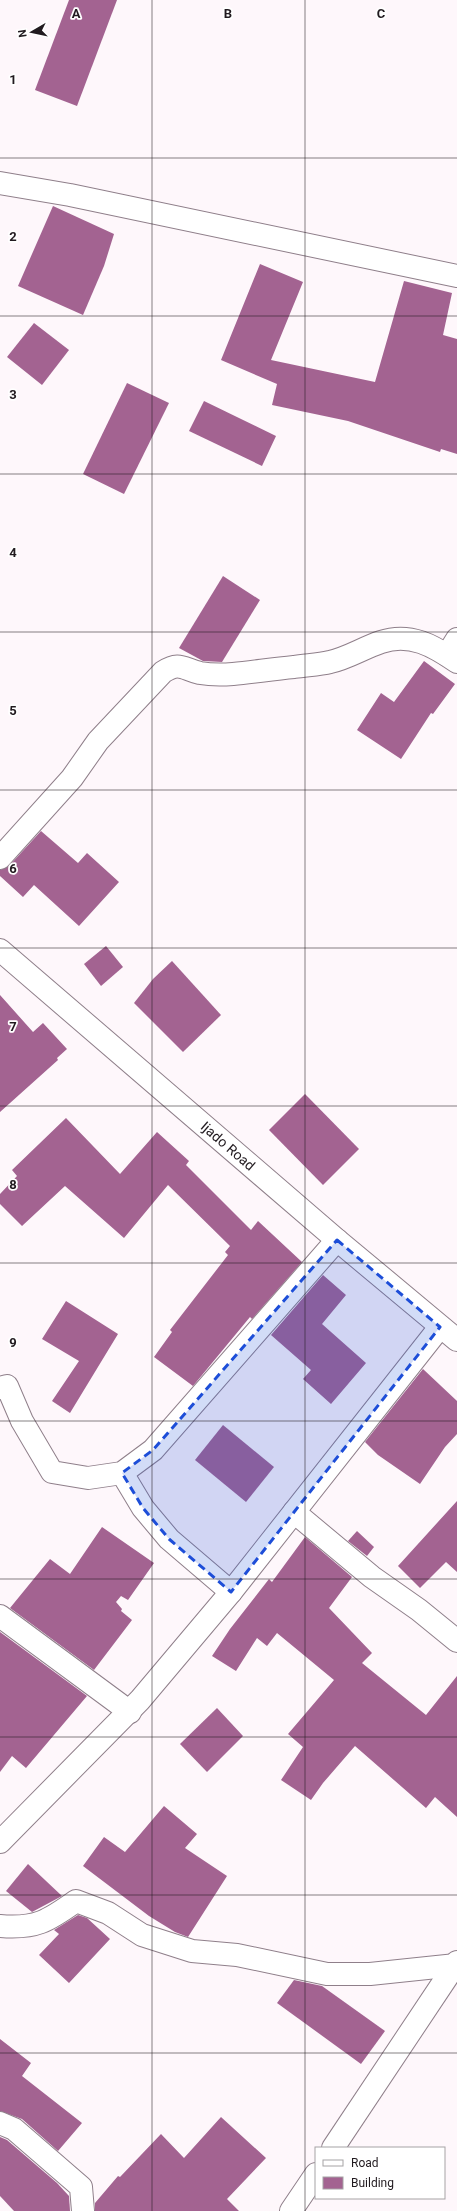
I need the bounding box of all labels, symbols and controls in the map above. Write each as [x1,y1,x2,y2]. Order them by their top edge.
text: A [72,6,81,21]
text: B [224,6,232,21]
text: C [377,6,386,21]
north arrow [12,12,52,52]
text: N [16,28,30,38]
text: 1 [9,72,17,87]
text: 2 [9,229,17,244]
text: 3 [9,387,17,402]
text: 4 [9,545,17,560]
text: 5 [9,703,17,718]
text: 6 [9,861,17,876]
text: 7 [9,1019,17,1034]
street label: Ijado Road [198,1118,258,1174]
text: 8 [9,1177,17,1192]
text: 9 [9,1335,17,1350]
legend [315,2147,445,2199]
text: Road [351,2156,379,2170]
text: Building [351,2176,394,2190]

